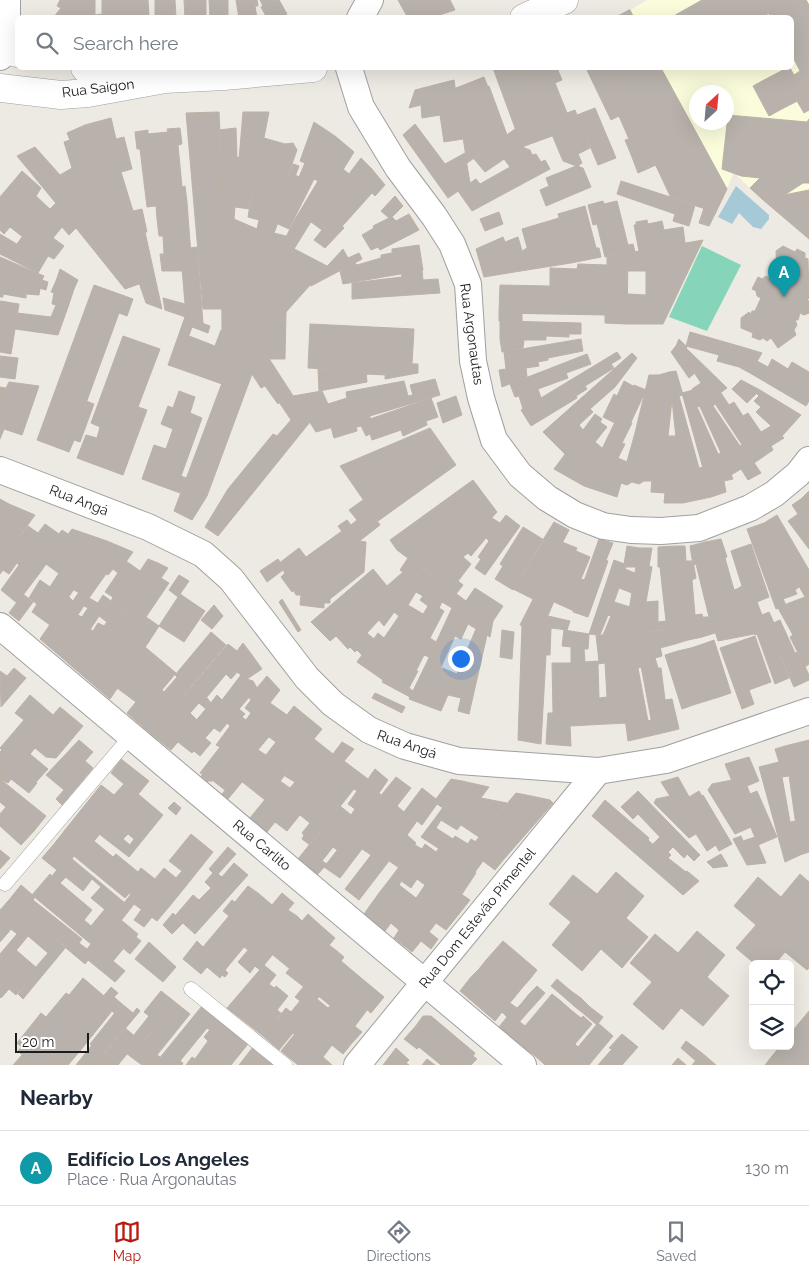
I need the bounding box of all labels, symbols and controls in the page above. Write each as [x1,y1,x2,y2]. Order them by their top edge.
search box [15,15,794,70]
icon: search [33,29,61,57]
text: Search here [73,32,179,54]
street label: Rua Saigon [61,76,135,100]
north arrow [689,85,734,130]
pin: A [768,256,800,297]
street label: Rua Argonautas [457,282,487,386]
street label: Rua Angá [47,481,111,519]
your location [448,646,474,672]
street label: Rua Angá [375,726,439,762]
street label: Rua Carlito [230,816,294,874]
street label: Rua Dom Estevão Pímentel [416,845,539,991]
map controls [749,960,794,1050]
button: locate [749,960,794,1005]
button: layers [749,1005,794,1050]
scale bar [15,1030,89,1053]
text: 20 m [22,1034,54,1050]
text: Nearby [20,1085,93,1110]
text: Edifício Los Angeles [67,1148,249,1170]
text: A [31,1159,41,1178]
text: 130 m [745,1159,789,1178]
text: Place · Rua Argonautas [67,1170,236,1189]
tab: Map [113,1218,141,1264]
tab: Directions [366,1218,431,1264]
tab: Saved [656,1218,696,1264]

